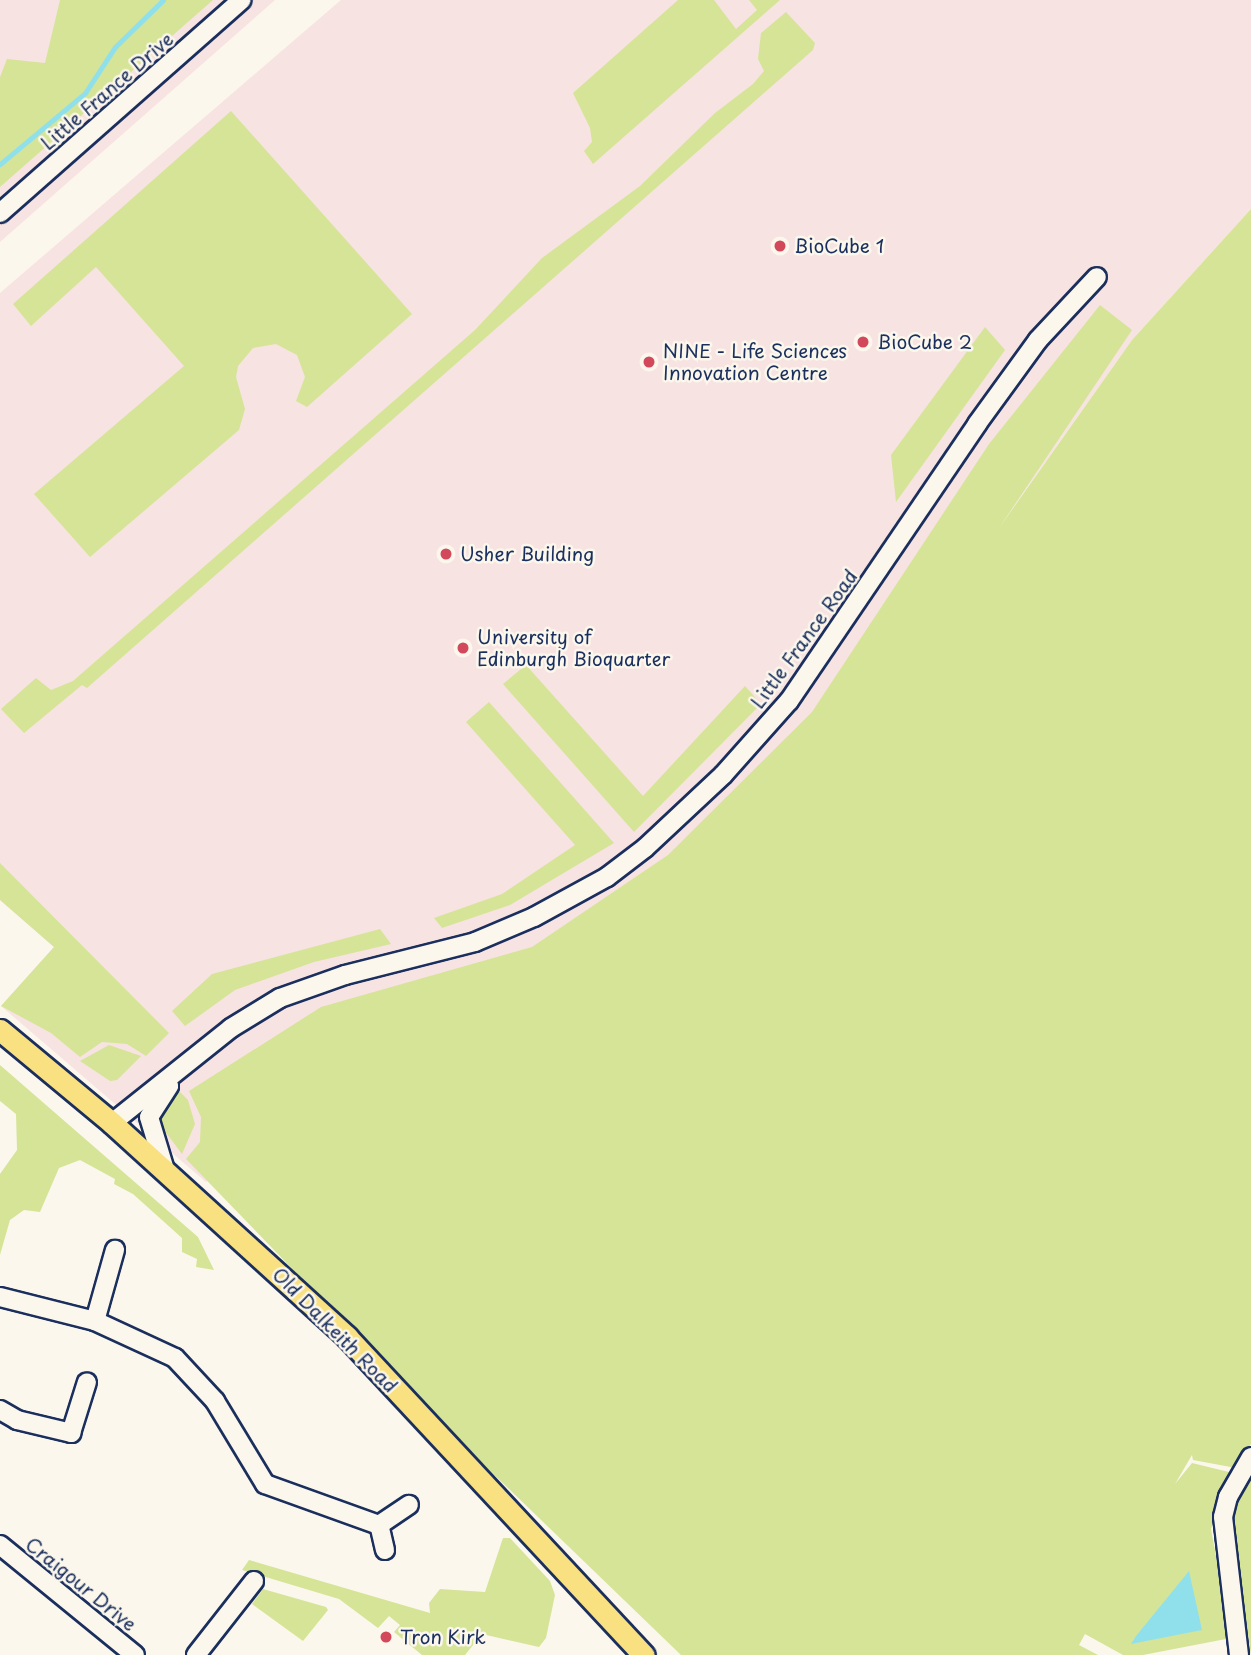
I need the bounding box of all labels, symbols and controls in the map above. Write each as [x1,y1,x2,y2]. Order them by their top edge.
street label: Little France Drive [35,26,179,156]
place label: BioCube 1 [794,235,885,257]
marker: BioCube 1 [772,238,788,254]
place label: BioCube 2 [877,331,973,353]
marker: BioCube 2 [855,334,871,350]
place label: NINE - Life Sciences Innovation Centre [663,340,850,384]
marker: NINE - Life Sciences Innovation Centre [641,354,657,370]
place label: Usher Building [460,543,594,565]
marker: Usher Building [438,546,454,562]
street label: Little France Road [745,564,863,714]
place label: University of Edinburgh Bioquarter [477,626,674,670]
marker: University of Edinburgh Bioquarter [455,640,471,656]
street label: Old Dalkeith Road [268,1263,402,1397]
street label: Craigour Drive [21,1532,141,1636]
place label: Tron Kirk [400,1626,487,1648]
marker: Tron Kirk [378,1629,394,1645]

